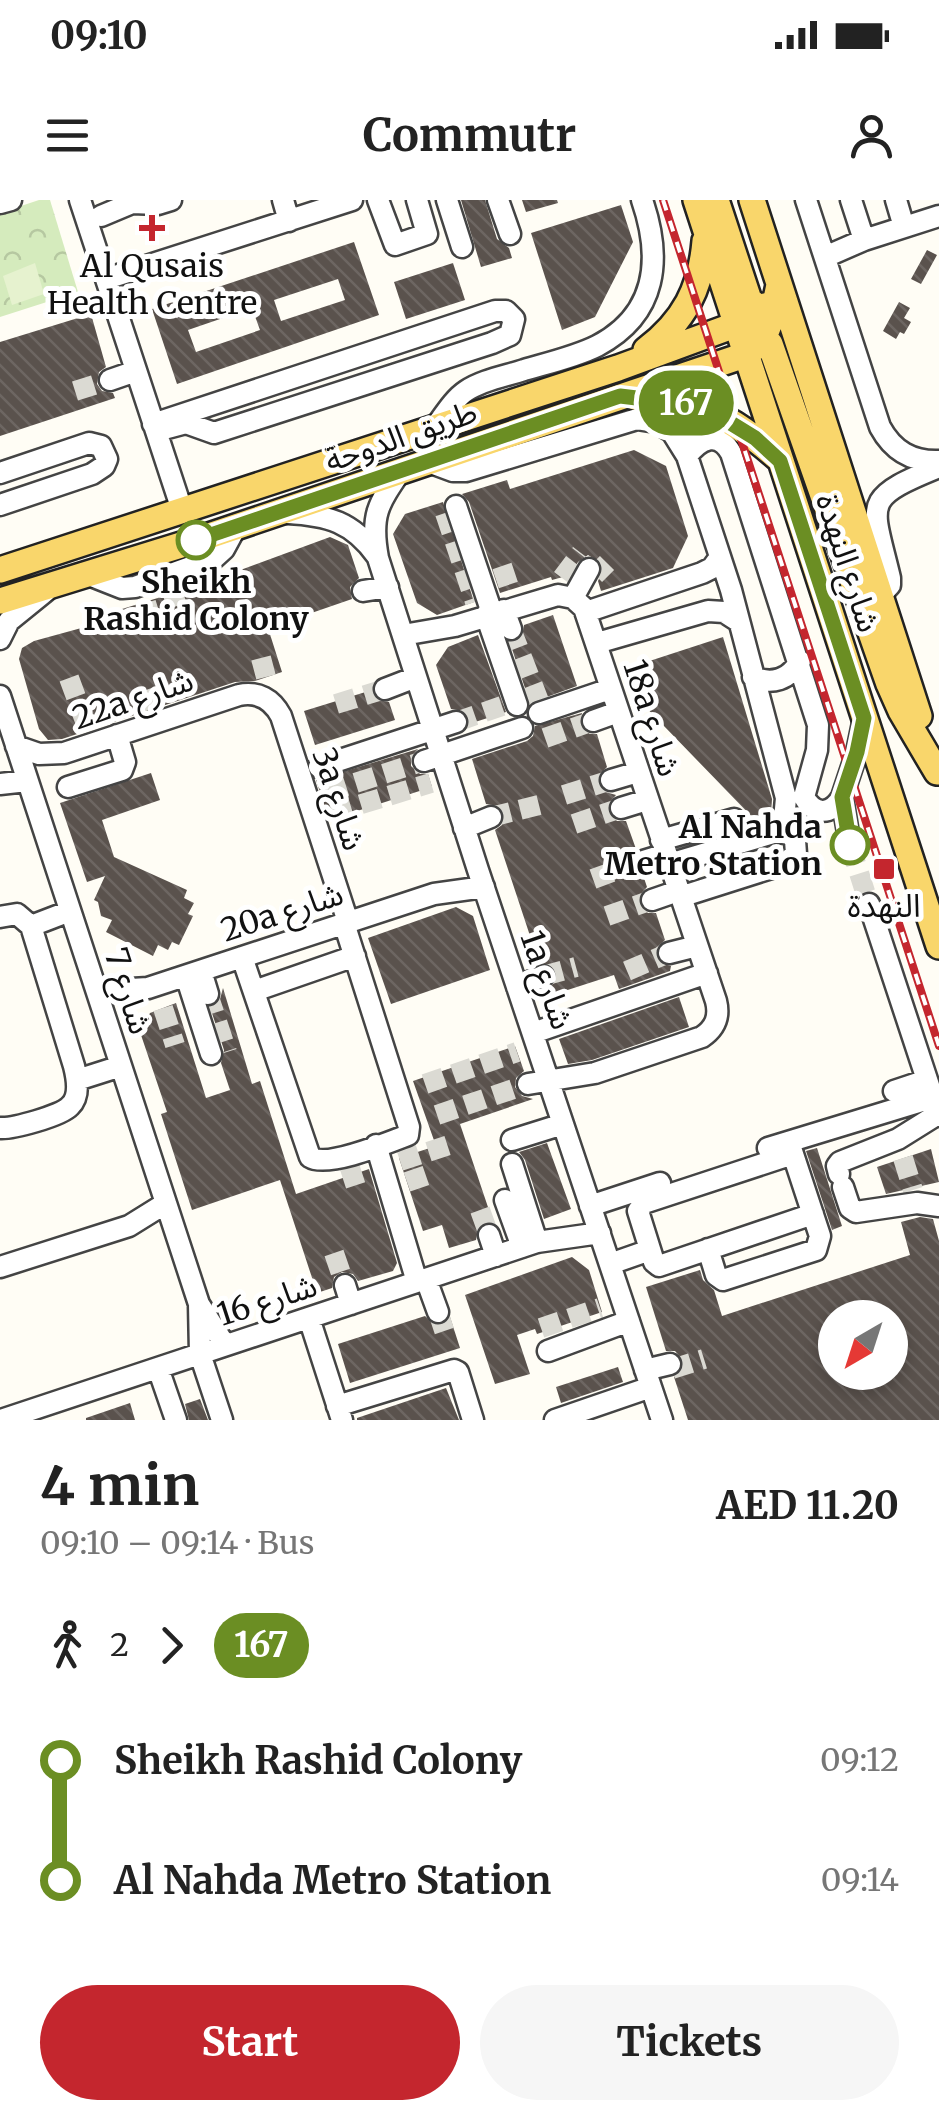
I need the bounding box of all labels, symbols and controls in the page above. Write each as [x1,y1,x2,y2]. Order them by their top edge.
text: 09:10 [50,12,148,59]
text: Commutr [363,107,576,163]
icon: menu [40,108,95,163]
icon: person [844,108,899,163]
marker: Al Qusais Health Centre [139,215,165,241]
place label: Al Qusais Health Centre [47,246,257,323]
line badge: 167 [628,370,744,436]
text: 167 [659,381,713,425]
street label: طريق الدوحة [320,391,482,481]
street label: شارع النهدة [803,489,889,638]
marker: Sheikh Rashid Colony [177,521,215,559]
place label: Sheikh Rashid Colony [83,562,310,639]
street label: 18a شارع [611,655,690,783]
street label: 22a شارع [67,660,200,742]
street label: 3a شارع [300,743,374,857]
place label: Al Nahda Metro Station [604,807,822,884]
marker: Al Nahda Metro Station [831,826,869,864]
marker: النهدة [871,856,897,882]
street label: 20a شارع [216,873,349,954]
place label: النهدة [847,886,921,926]
street label: 1a شارع [508,925,582,1036]
street label: شارع 7 [92,943,161,1040]
street label: شارع 16 [212,1265,323,1339]
north arrow [818,1300,908,1390]
map controls [818,1300,908,1390]
text: 4 min [40,1451,199,1520]
text: AED 11.20 [716,1482,899,1529]
text: 09:10 – 09:14 · Bus [40,1523,314,1563]
icon: walk [40,1618,95,1673]
icon: forward [144,1618,199,1673]
text: 167 [234,1623,289,1667]
text: 2 [110,1625,129,1665]
text: Sheikh Rashid Colony [114,1737,522,1784]
text: 09:12 [820,1740,899,1780]
text: Al Nahda Metro Station [114,1857,551,1904]
text: 09:14 [821,1860,899,1900]
button: Start [40,1985,460,2100]
button: Tickets [480,1985,899,2100]

